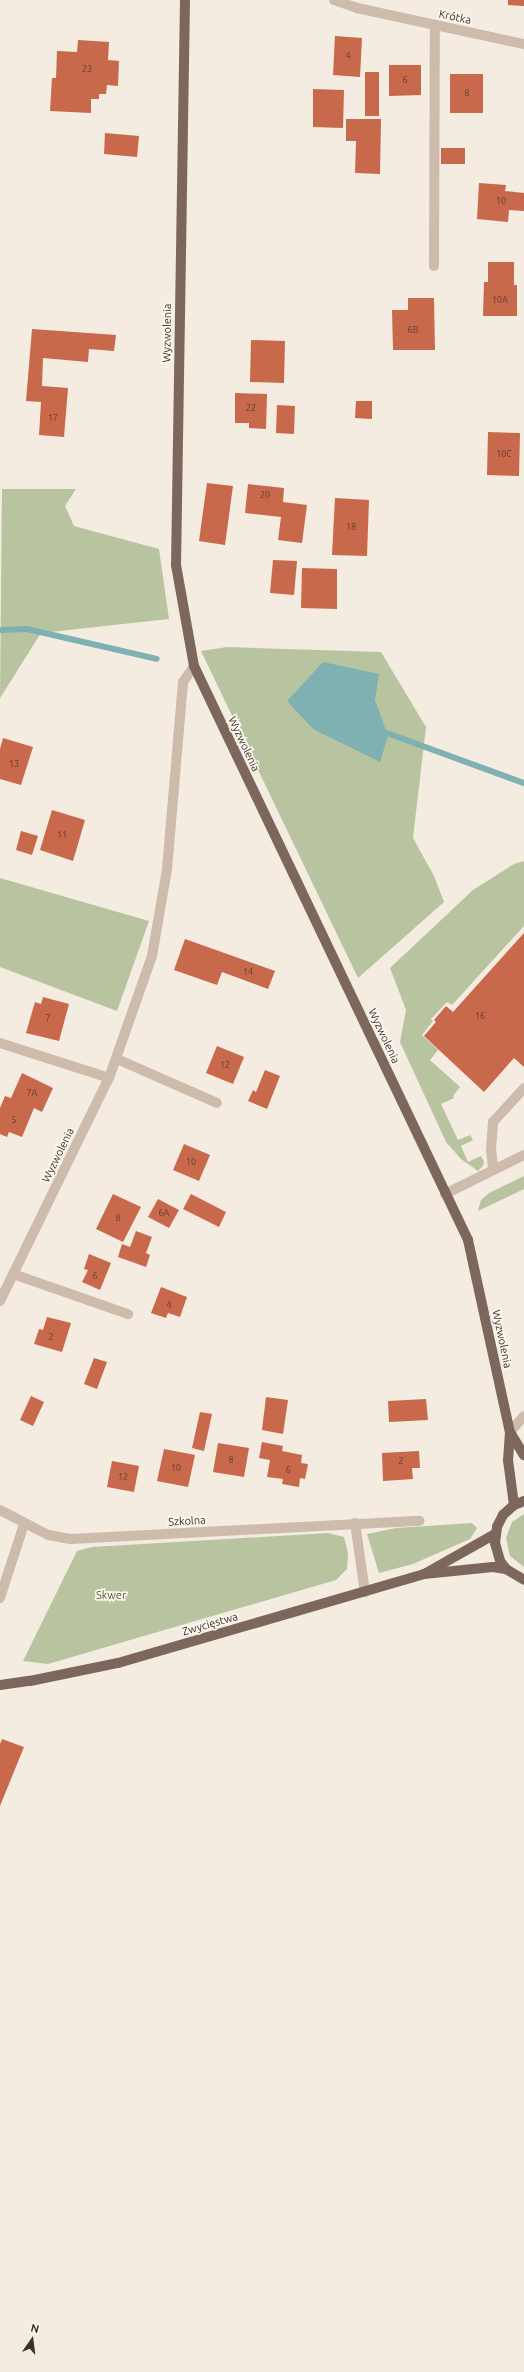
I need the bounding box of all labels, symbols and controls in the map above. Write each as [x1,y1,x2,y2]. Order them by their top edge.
street label: Krótka [438,7,472,27]
house number: 4 [345,51,351,61]
house number: 23 [82,64,92,74]
house number: 6 [402,75,408,85]
house number: 8 [464,88,470,98]
house number: 10 [496,196,506,206]
house number: 10A [492,295,508,305]
street label: Wyzwolenia [160,303,174,363]
house number: 6B [408,325,418,335]
house number: 22 [246,403,256,413]
house number: 17 [48,413,58,423]
house number: 10C [496,449,512,459]
house number: 20 [260,490,270,500]
house number: 18 [346,522,356,532]
street label: Wyzwolenia [226,714,262,774]
house number: 13 [9,759,19,769]
house number: 11 [57,830,67,840]
house number: 14 [243,967,253,977]
street label: Wyzwolenia [366,1006,402,1066]
house number: 16 [475,1011,485,1021]
house number: 7 [45,1013,51,1023]
house number: 12 [220,1060,230,1070]
house number: 7A [27,1088,37,1098]
house number: 5 [11,1115,17,1125]
street label: Wyzwolenia [39,1126,77,1184]
house number: 10 [186,1157,196,1167]
house number: 6A [159,1208,169,1218]
house number: 8 [115,1213,121,1223]
house number: 6 [92,1271,98,1281]
house number: 4 [166,1300,172,1310]
street label: Wyzwolenia [489,1309,515,1369]
house number: 2 [48,1332,54,1342]
house number: 8 [228,1455,234,1465]
house number: 2 [398,1456,404,1466]
house number: 10 [171,1463,181,1473]
house number: 6 [285,1465,291,1475]
house number: 12 [118,1472,128,1482]
street label: Szkolna [168,1513,206,1529]
park label: Skwer [96,1588,126,1602]
street label: Zwycięstwa [181,1610,239,1638]
north arrow [12,2320,52,2360]
text: N [29,2322,40,2335]

